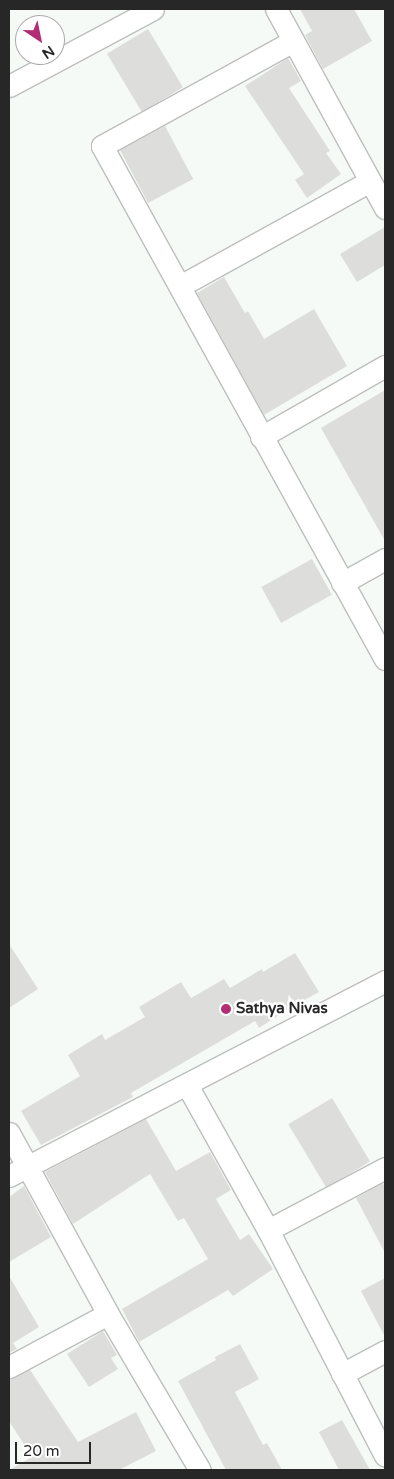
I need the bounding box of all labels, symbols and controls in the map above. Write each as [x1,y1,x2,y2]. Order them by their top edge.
north arrow [15,15,65,65]
text: N [39,42,58,62]
place label: Sathya Nivas [236,1000,328,1018]
marker: Sathya Nivas [220,1003,232,1015]
scale bar [18,1432,94,1464]
text: 20 m [23,1442,60,1460]

